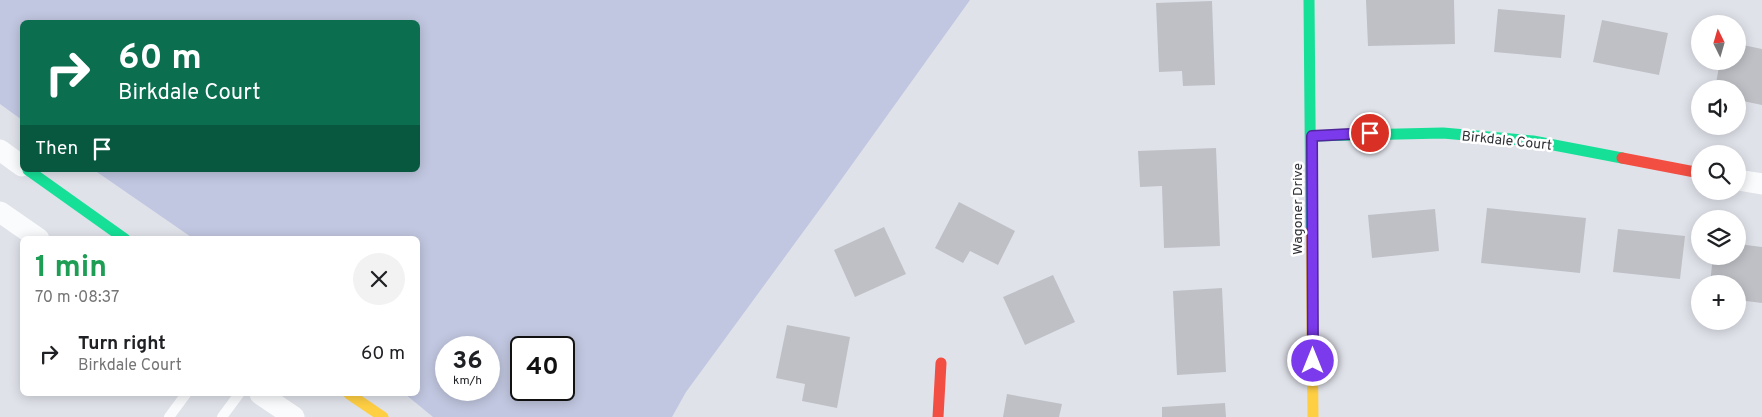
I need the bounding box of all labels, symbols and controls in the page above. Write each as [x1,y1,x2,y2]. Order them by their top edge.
north arrow [1691,15,1746,70]
map controls [1691,15,1746,330]
text: 60 m [118,37,202,81]
icon: right [35,40,100,105]
text: Birkdale Court [118,80,261,107]
button: sound [1691,80,1746,135]
pin [1349,112,1391,154]
icon: arrive [1356,119,1384,147]
street label: Birkdale Court [1461,128,1553,155]
icon: arrive [88,135,116,163]
text: Then [35,137,78,161]
button: search [1691,145,1746,200]
street label: Wagoner Drive [1290,163,1307,255]
button: layers [1691,210,1746,265]
text: 1 min [35,250,107,287]
button: close [353,253,405,305]
button: + [1691,275,1746,330]
text: 70 m · 08:37 [35,288,119,308]
text: Turn right [78,332,166,356]
position arrow [1286,334,1338,386]
speed limit sign: 40 [510,336,575,401]
icon: right [35,340,63,368]
text: 60 m [361,342,405,366]
text: 36 [452,346,483,378]
text: Birkdale Court [78,356,182,376]
text: km/h [453,373,482,389]

